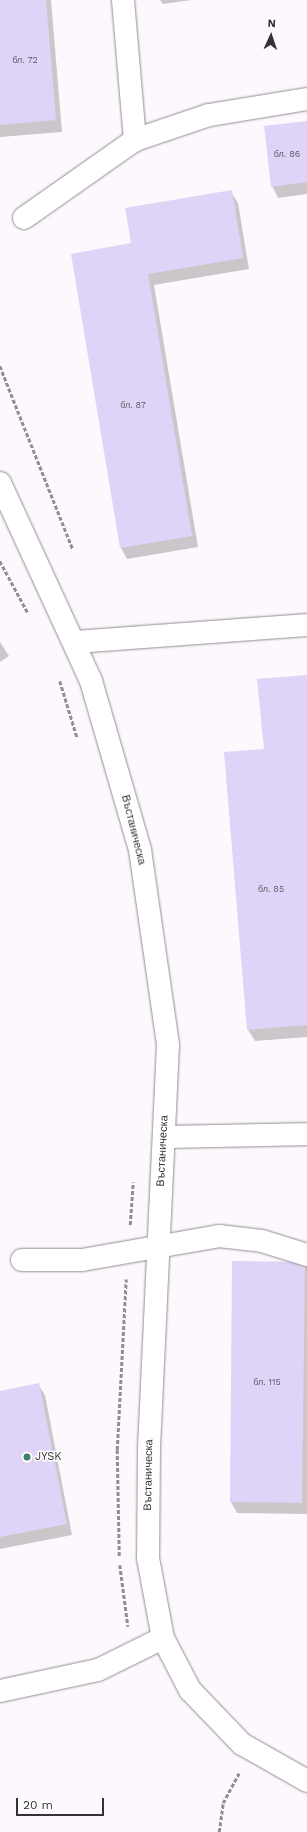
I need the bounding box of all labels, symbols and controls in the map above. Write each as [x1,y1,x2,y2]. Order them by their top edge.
north arrow [251,16,291,56]
text: N [267,17,276,30]
house number: бл. 72 [12,55,38,65]
house number: бл. 86 [274,149,300,159]
house number: бл. 87 [120,400,146,410]
street label: Въстаническа [118,794,148,866]
house number: бл. 85 [258,884,284,894]
street label: Въстаническа [155,1115,171,1187]
house number: бл. 115 [253,1377,281,1387]
street label: Въстаническа [142,1439,156,1511]
place label: JYSK [35,1450,62,1464]
marker: JYSK [22,1452,32,1462]
scale bar [18,1790,106,1816]
text: 20 m [23,1798,53,1812]

